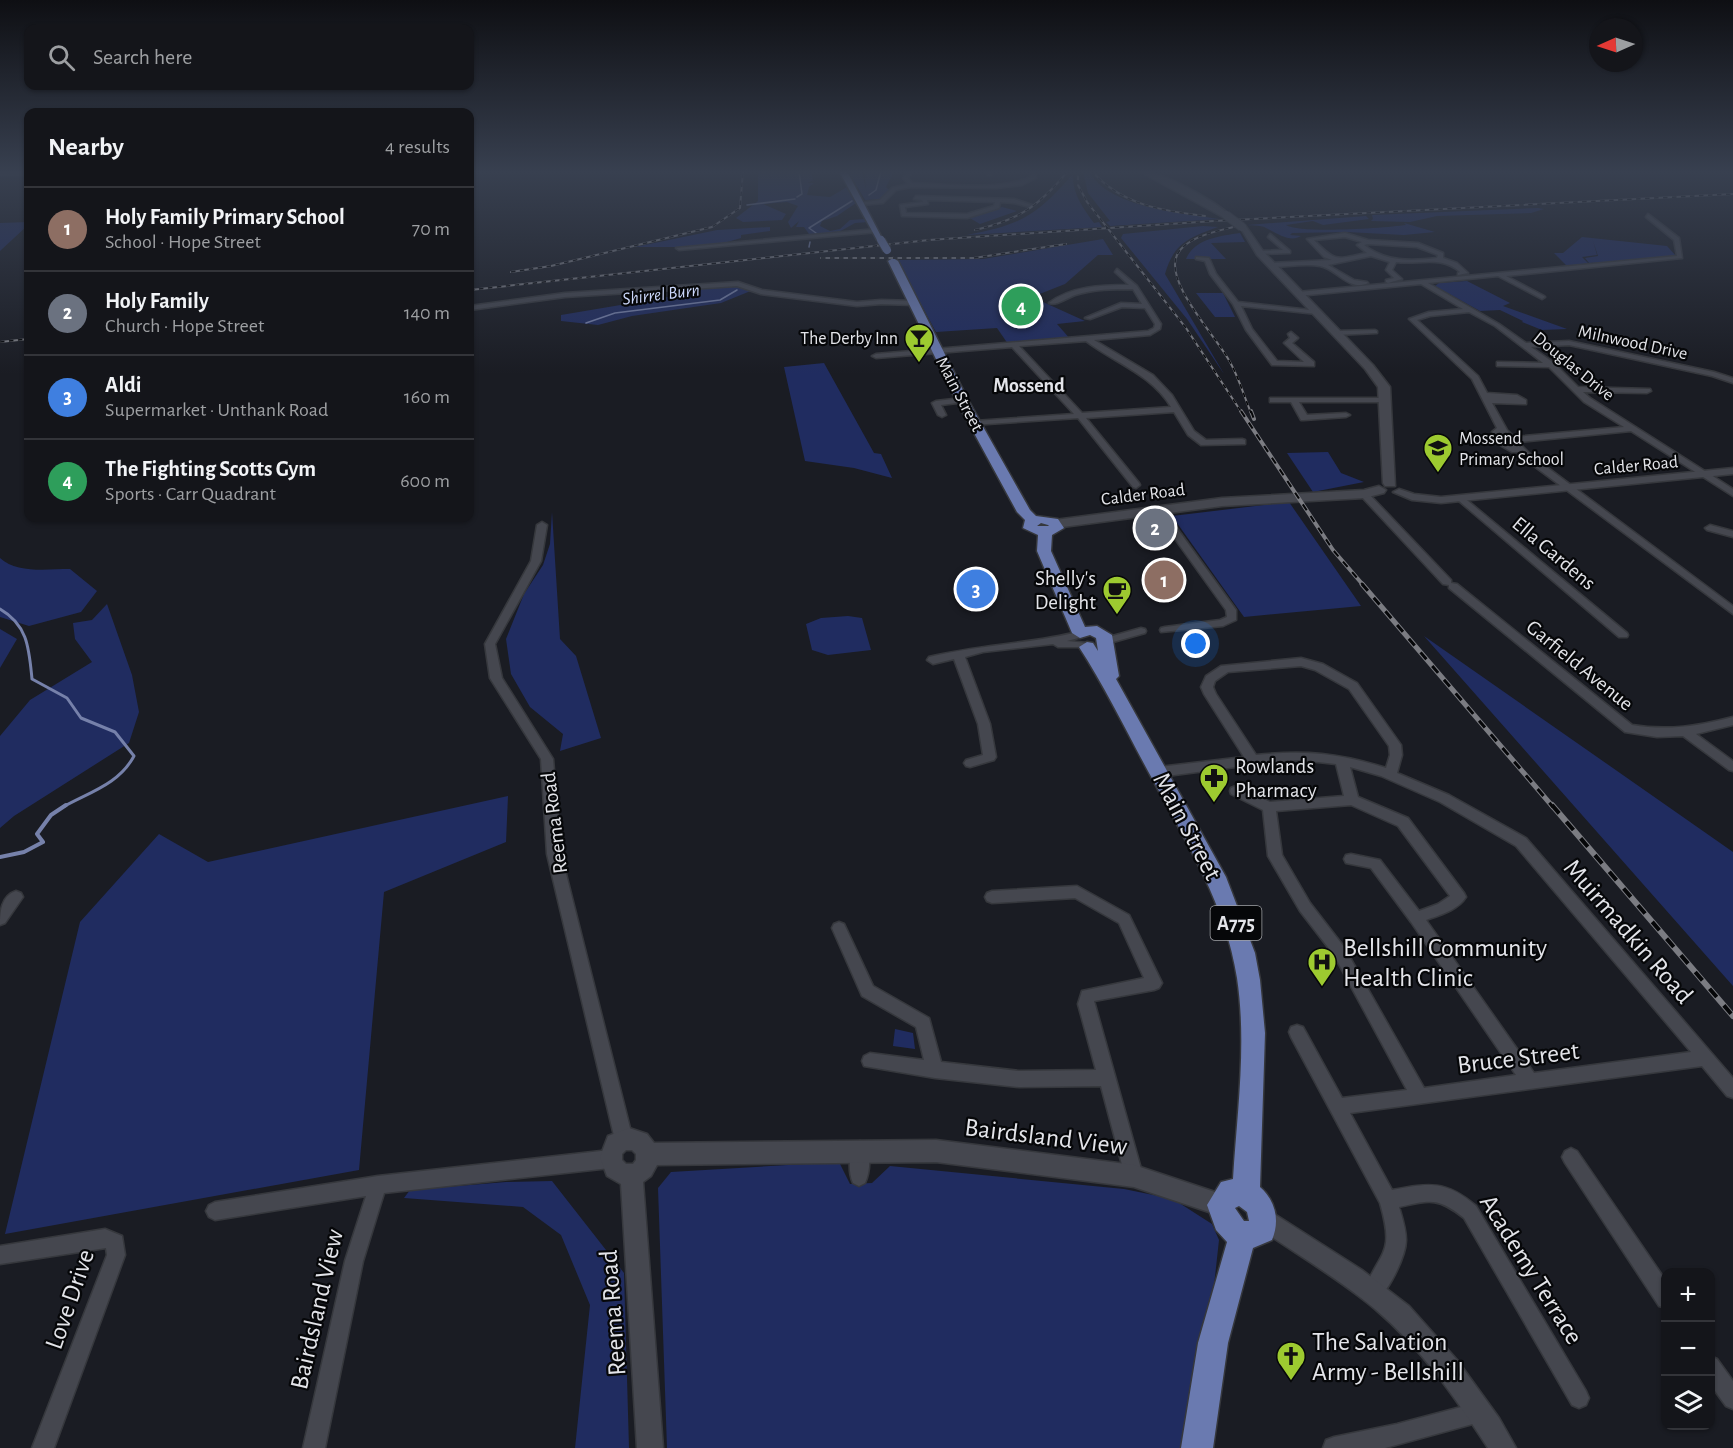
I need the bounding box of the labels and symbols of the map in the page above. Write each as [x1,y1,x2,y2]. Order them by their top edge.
north arrow [1589,18,1643,72]
water label: Shirrel Burn [621,281,701,309]
pin: 4 [1002,284,1040,328]
bar icon: The Derby Inn [903,322,935,364]
street label: Milnwood Drive [1577,323,1689,363]
street label: Douglas Drive [1530,329,1617,405]
place label: The Derby Inn [800,330,898,348]
street label: Main Street [932,354,986,435]
district label: Mossend [993,376,1065,396]
place label: Mossend Primary School [1459,430,1564,469]
school or university icon: Mossend Primary School [1422,432,1454,474]
street label: Calder Road [1593,453,1679,479]
street label: Calder Road [1100,481,1186,509]
pin: 2 [1136,506,1174,550]
street label: Ella Gardens [1508,513,1599,594]
pin: 1 [1144,558,1184,602]
pin: 3 [956,566,996,612]
place label: Shelly's Delight [1035,568,1096,613]
cafe icon: Shelly's Delight [1101,574,1133,616]
street label: Garfield Avenue [1522,616,1637,715]
your location [1181,629,1210,658]
place label: Rowlands Pharmacy [1235,756,1317,801]
pharmacy icon: Rowlands Pharmacy [1198,762,1230,804]
street label: Main Street [1148,769,1226,884]
street label: Reema Road [538,771,571,875]
street label: Muirmadkin Road [1559,855,1698,1009]
road number: A775 [1210,906,1262,940]
place label: Bellshill Community Health Clinic [1343,935,1547,991]
hospital icon: Bellshill Community Health Clinic [1306,946,1338,988]
street label: Bruce Street [1456,1038,1581,1078]
street label: Bairdsland View [963,1114,1129,1160]
street label: Academy Terrace [1475,1190,1587,1349]
street label: Bairdsland View [286,1226,348,1392]
street label: Love Drive [41,1246,99,1353]
street label: Reema Road [596,1249,630,1377]
place label: The Salvation Army - Bellshill [1312,1329,1464,1385]
church icon: The Salvation Army - Bellshill [1275,1340,1307,1382]

